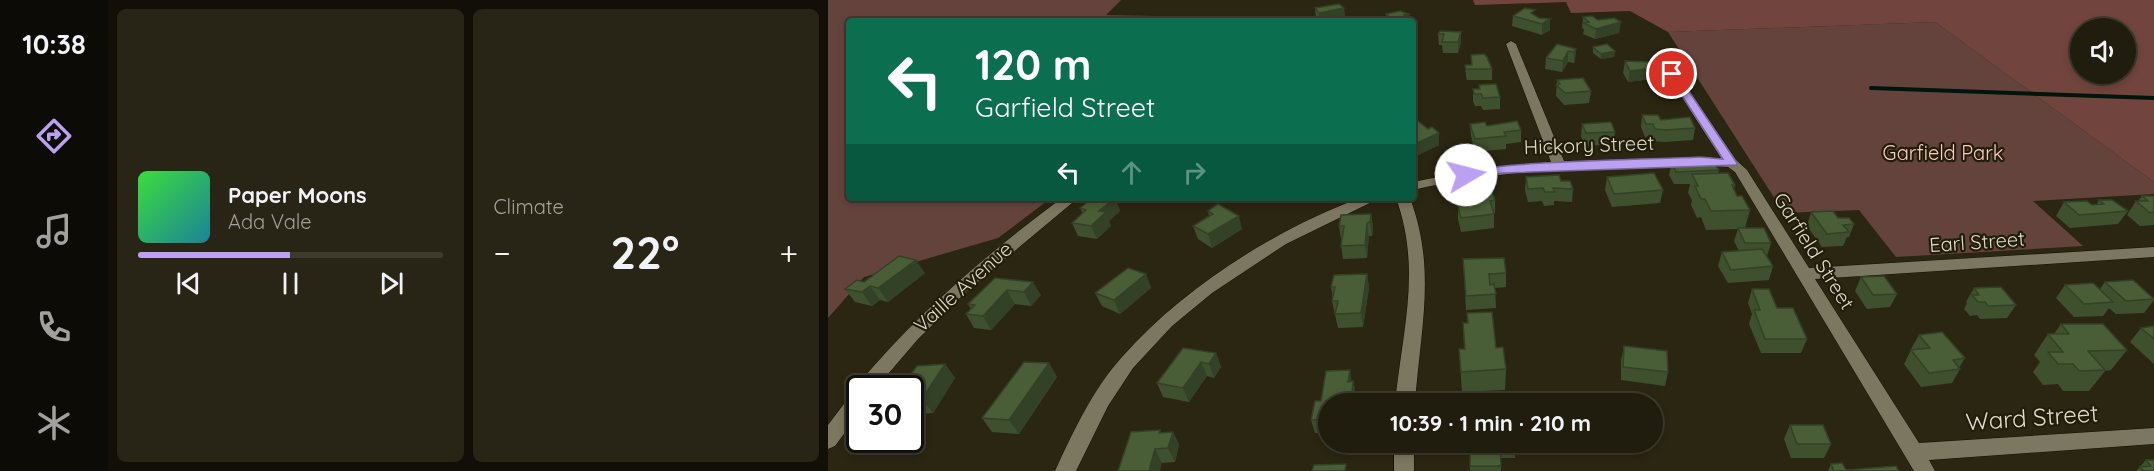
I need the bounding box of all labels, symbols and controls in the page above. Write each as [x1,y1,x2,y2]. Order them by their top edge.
map controls [2070,18,2136,84]
button: sound [2070,18,2136,84]
text: 10:38 [22,27,86,61]
text: 120 m [975,38,1092,91]
icon: left [876,42,954,120]
pin [1646,48,1697,99]
icon: arrive [1655,57,1688,90]
text: Garfield Street [975,90,1155,124]
icon: directions [33,115,75,157]
street label: Hickory Street [1523,130,1655,159]
park label: Garfield Park [1882,140,2004,165]
position arrow [1434,143,1498,207]
icon: left [1052,156,1085,189]
icon: ahead [1115,156,1148,189]
icon: right [1178,156,1211,189]
text: Paper Moons [228,181,367,209]
street label: Garfield Street [1768,188,1860,314]
text: Climate [494,194,564,219]
text: Ada Vale [228,209,312,234]
icon: music [33,210,75,252]
text: 22° [611,224,679,280]
street label: Earl Street [1928,226,2026,257]
text: − [494,232,511,273]
text: + [779,232,798,273]
street label: Vaille Avenue [908,236,1017,337]
icon: previous [172,267,205,300]
icon: pause [274,267,307,300]
icon: next [375,267,408,300]
icon: phone [33,306,75,348]
speed limit sign: 30 [846,375,924,453]
street label: Ward Street [1965,397,2099,437]
icon: climate [33,402,75,444]
text: 10:39 · 1 min · 210 m [1390,409,1591,437]

